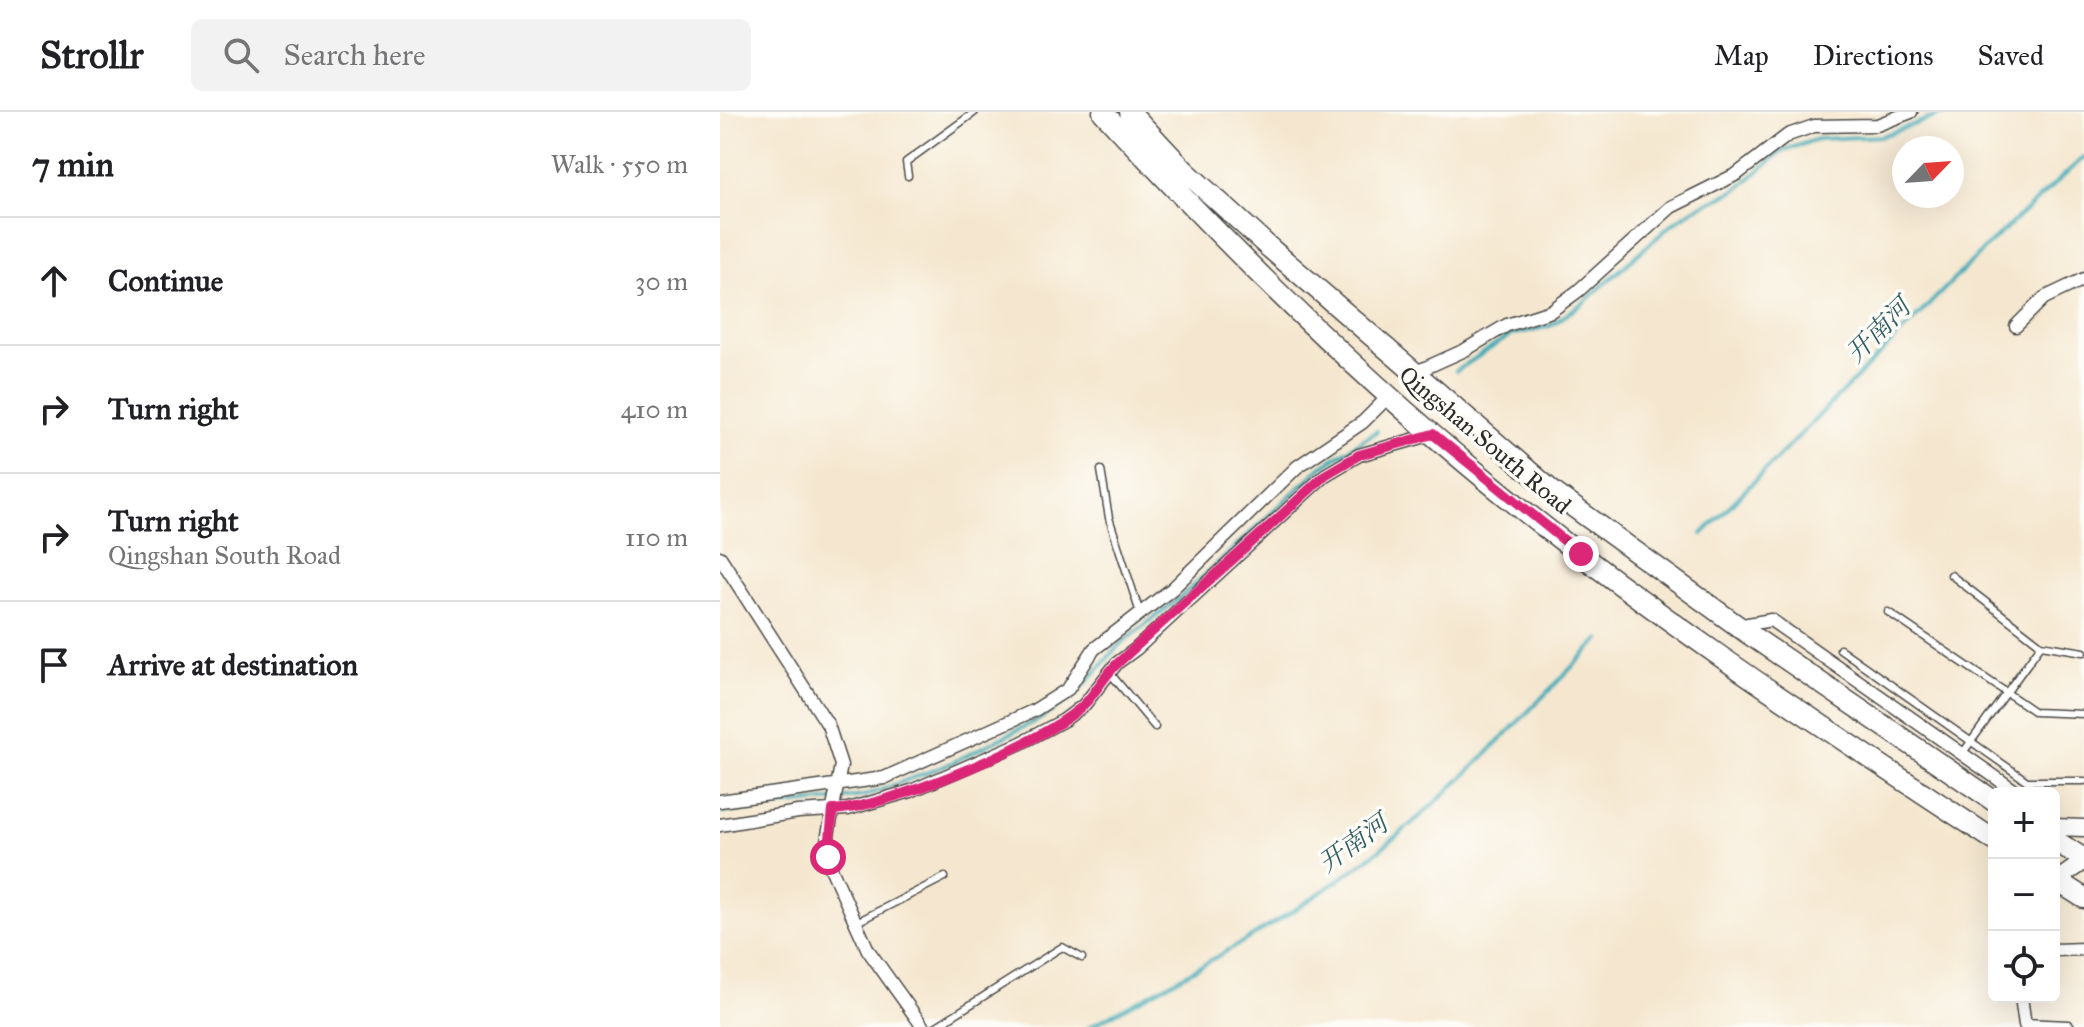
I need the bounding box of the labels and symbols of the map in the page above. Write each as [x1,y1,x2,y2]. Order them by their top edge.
north arrow [1892,136,1964,208]
water label: 开南河 [1839,288,1920,369]
street label: Qingshan South Road [1393,359,1577,521]
route end [1563,536,1599,572]
water label: 开南河 [1312,805,1397,879]
route start [810,839,846,875]

